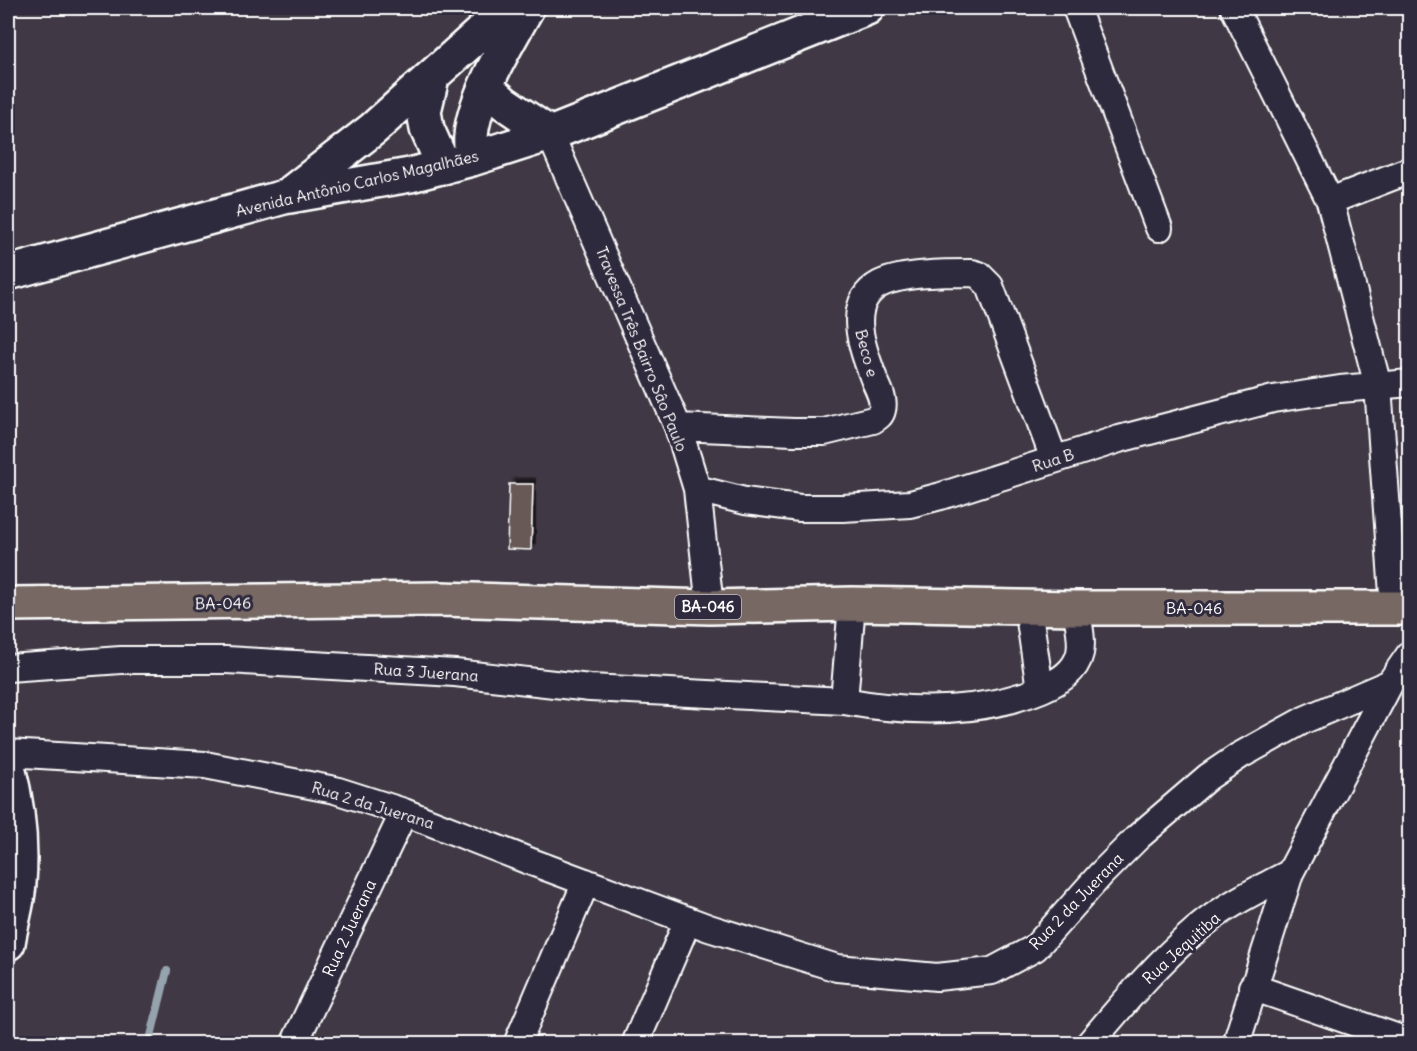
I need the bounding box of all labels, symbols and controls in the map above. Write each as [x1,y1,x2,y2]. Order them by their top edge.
street label: Avenida Antônio Carlos Magalhães [234,145,480,221]
street label: Travessa Três Bairro Sâo Paulo [592,243,692,455]
street label: Beco e [851,327,883,379]
street label: Rua B [1030,444,1076,476]
street label: BA-046 [195,593,251,613]
road number: BA-046 [675,595,741,619]
street label: BA-046 [1166,598,1222,618]
street label: Rua 3 Juerana [373,658,479,686]
street label: Rua 2 da Juerana [309,777,437,833]
street label: Rua 2 da Juerana [1025,848,1127,954]
street label: Rua 2 Juerana [318,876,380,980]
street label: Rua Jequitiba [1138,908,1224,988]

